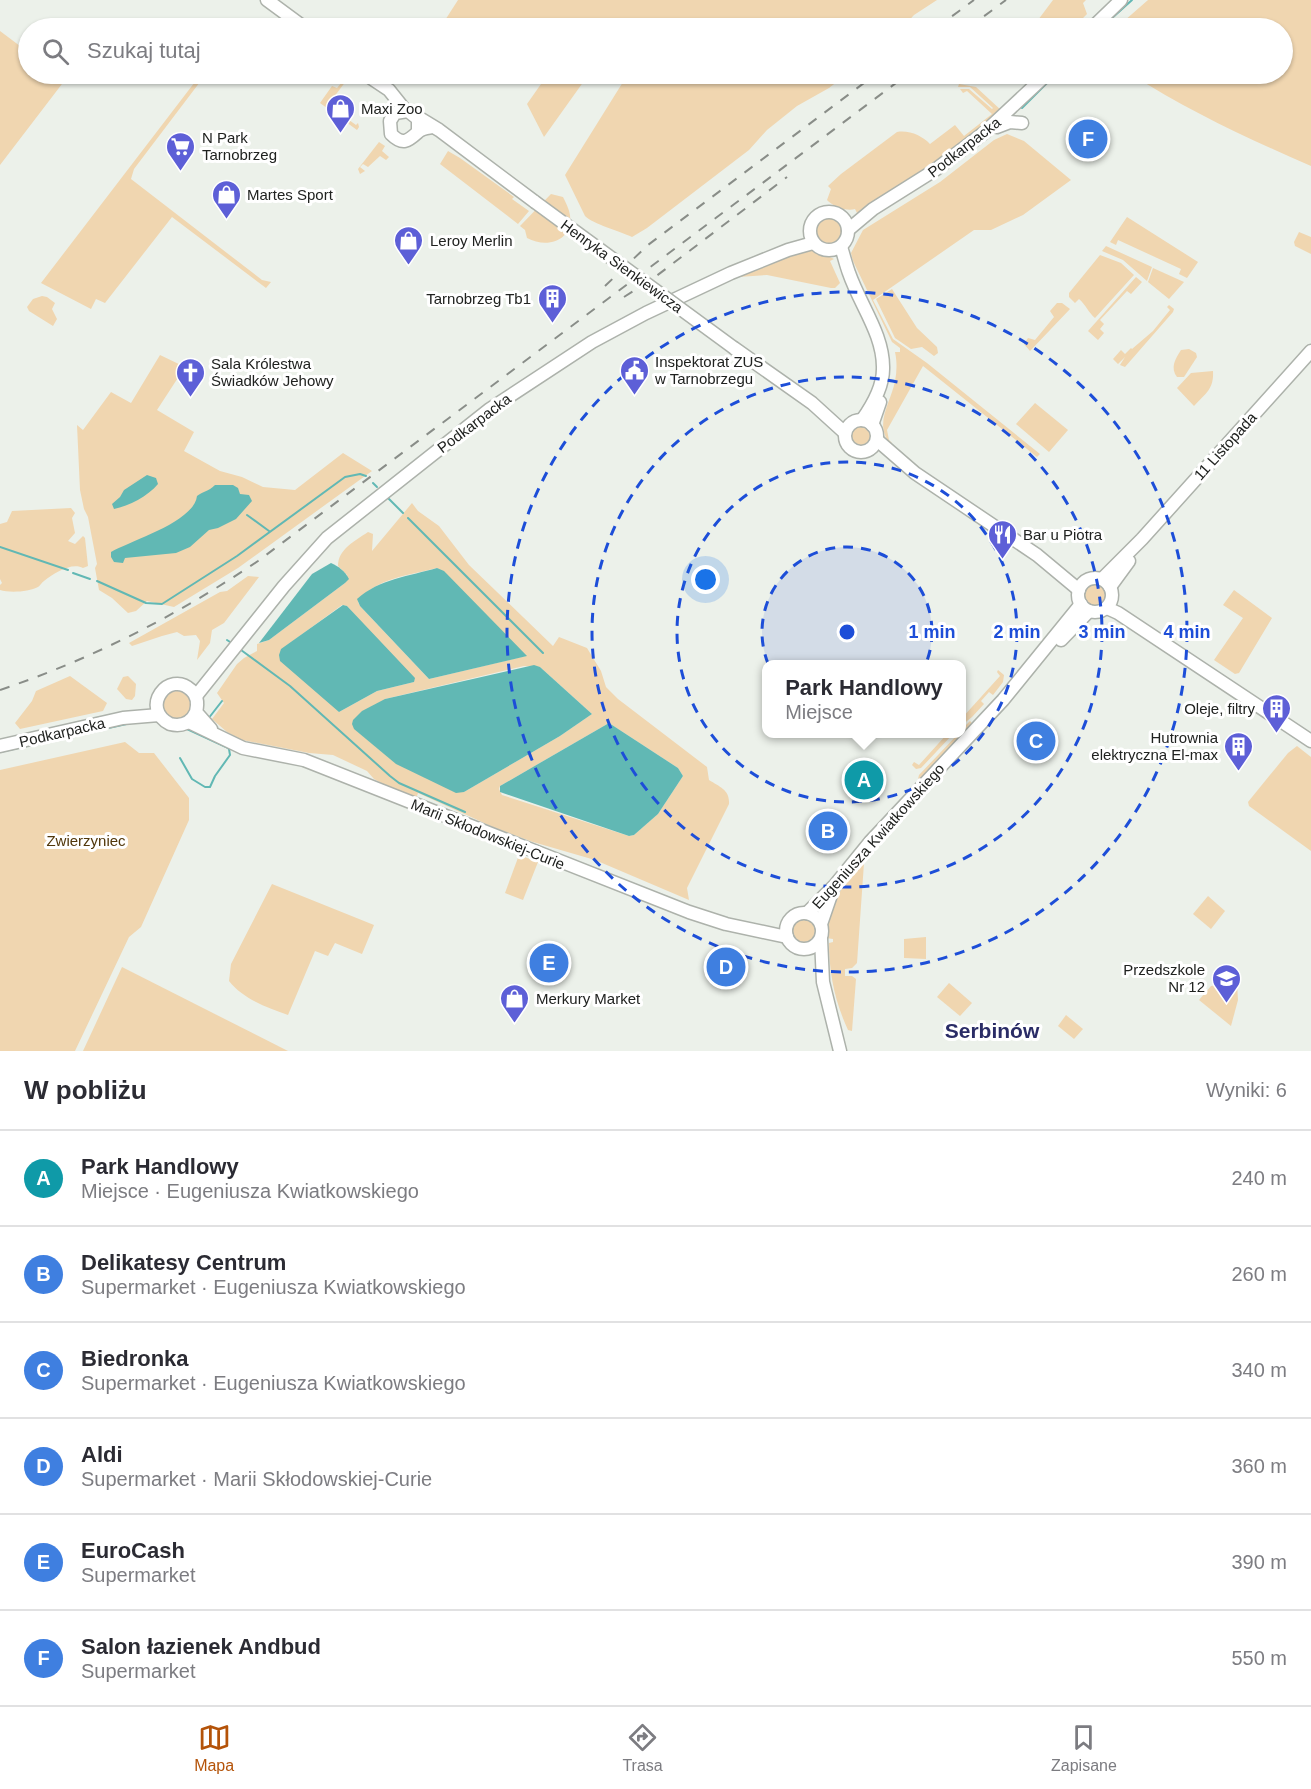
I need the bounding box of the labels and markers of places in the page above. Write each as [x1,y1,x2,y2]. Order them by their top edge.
shop icon: Maxi Zoo [324,92,356,134]
place label: Maxi Zoo [361,100,423,117]
pin: F [1068,116,1108,162]
place label: N Park Tarnobrzeg [202,129,277,163]
supermarket icon: N Park Tarnobrzeg [165,130,197,172]
shop icon: Martes Sport [210,178,242,220]
place label: Martes Sport [247,186,334,203]
shop icon: Leroy Merlin [393,224,425,266]
place label: Leroy Merlin [430,232,513,249]
building icon: Tarnobrzeg Tb1 [536,282,568,324]
place label: Tarnobrzeg Tb1 [426,290,531,307]
place label: Inspektorat ZUS w Tarnobrzegu [654,353,763,387]
public building icon: Inspektorat ZUS w Tarnobrzegu [618,354,650,396]
place label: Sala Królestwa Świadków Jehowy [211,355,334,389]
church icon: Sala Królestwa Świadków Jehowy [174,356,206,398]
restaurant icon: Bar u Piotra [986,518,1018,560]
place label: Bar u Piotra [1023,526,1103,543]
centre of rings [837,622,857,642]
building icon: Oleje, filtry [1260,692,1292,734]
place label: Oleje, filtry [1184,700,1255,717]
pin: C [1016,718,1056,764]
place label: Hutrownia elektryczna El-max [1091,729,1219,763]
building icon: Hutrownia elektryczna El-max [1223,730,1255,772]
pin: A [844,758,884,802]
pin: B [808,808,848,854]
pin: E [530,940,568,986]
pin: D [706,944,746,990]
place label: Przedszkole Nr 12 [1123,961,1205,995]
school or university icon: Przedszkole Nr 12 [1210,962,1242,1004]
shop icon: Merkury Market [499,982,531,1024]
place label: Merkury Market [536,990,641,1007]

